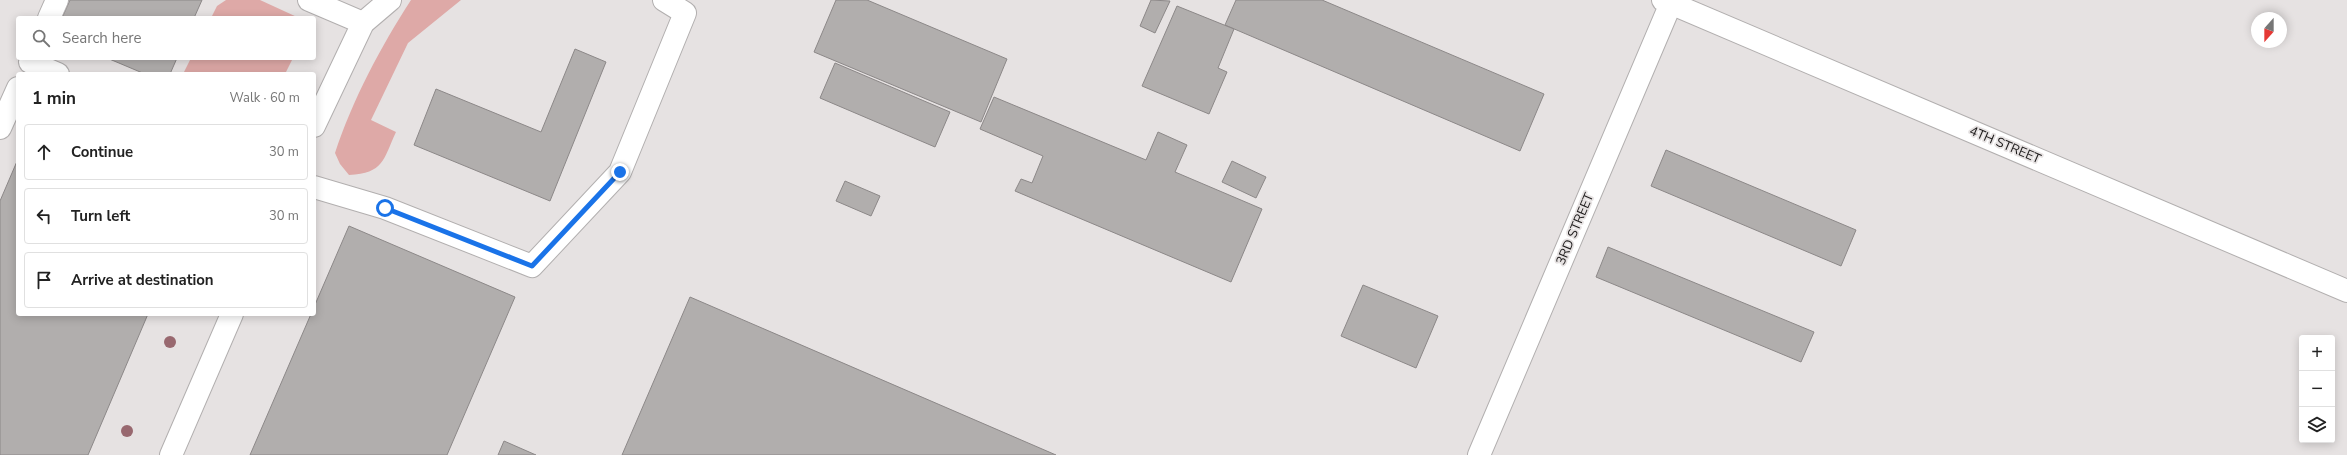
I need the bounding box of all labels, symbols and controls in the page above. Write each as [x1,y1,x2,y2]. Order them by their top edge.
north arrow [2251,12,2287,48]
search box [16,16,316,60]
icon: search [30,27,52,49]
text: Search here [62,28,142,48]
text: 1 min [32,87,76,110]
text: Walk · 60 m [229,89,300,107]
street label: 4TH STREET [1967,122,2044,168]
icon: ahead [33,141,55,163]
text: Continue [71,142,133,162]
text: 30 m [269,143,299,161]
route end [611,163,629,181]
street label: 3RD STREET [1552,190,1598,268]
route start [376,199,394,217]
icon: left [33,205,55,227]
text: Turn left [71,206,130,226]
text: 30 m [269,207,299,225]
icon: arrive [33,269,55,291]
text: Arrive at destination [71,270,214,290]
map controls [2299,335,2335,443]
button: + [2299,335,2335,371]
button: − [2299,371,2335,407]
button: layers [2299,407,2335,443]

